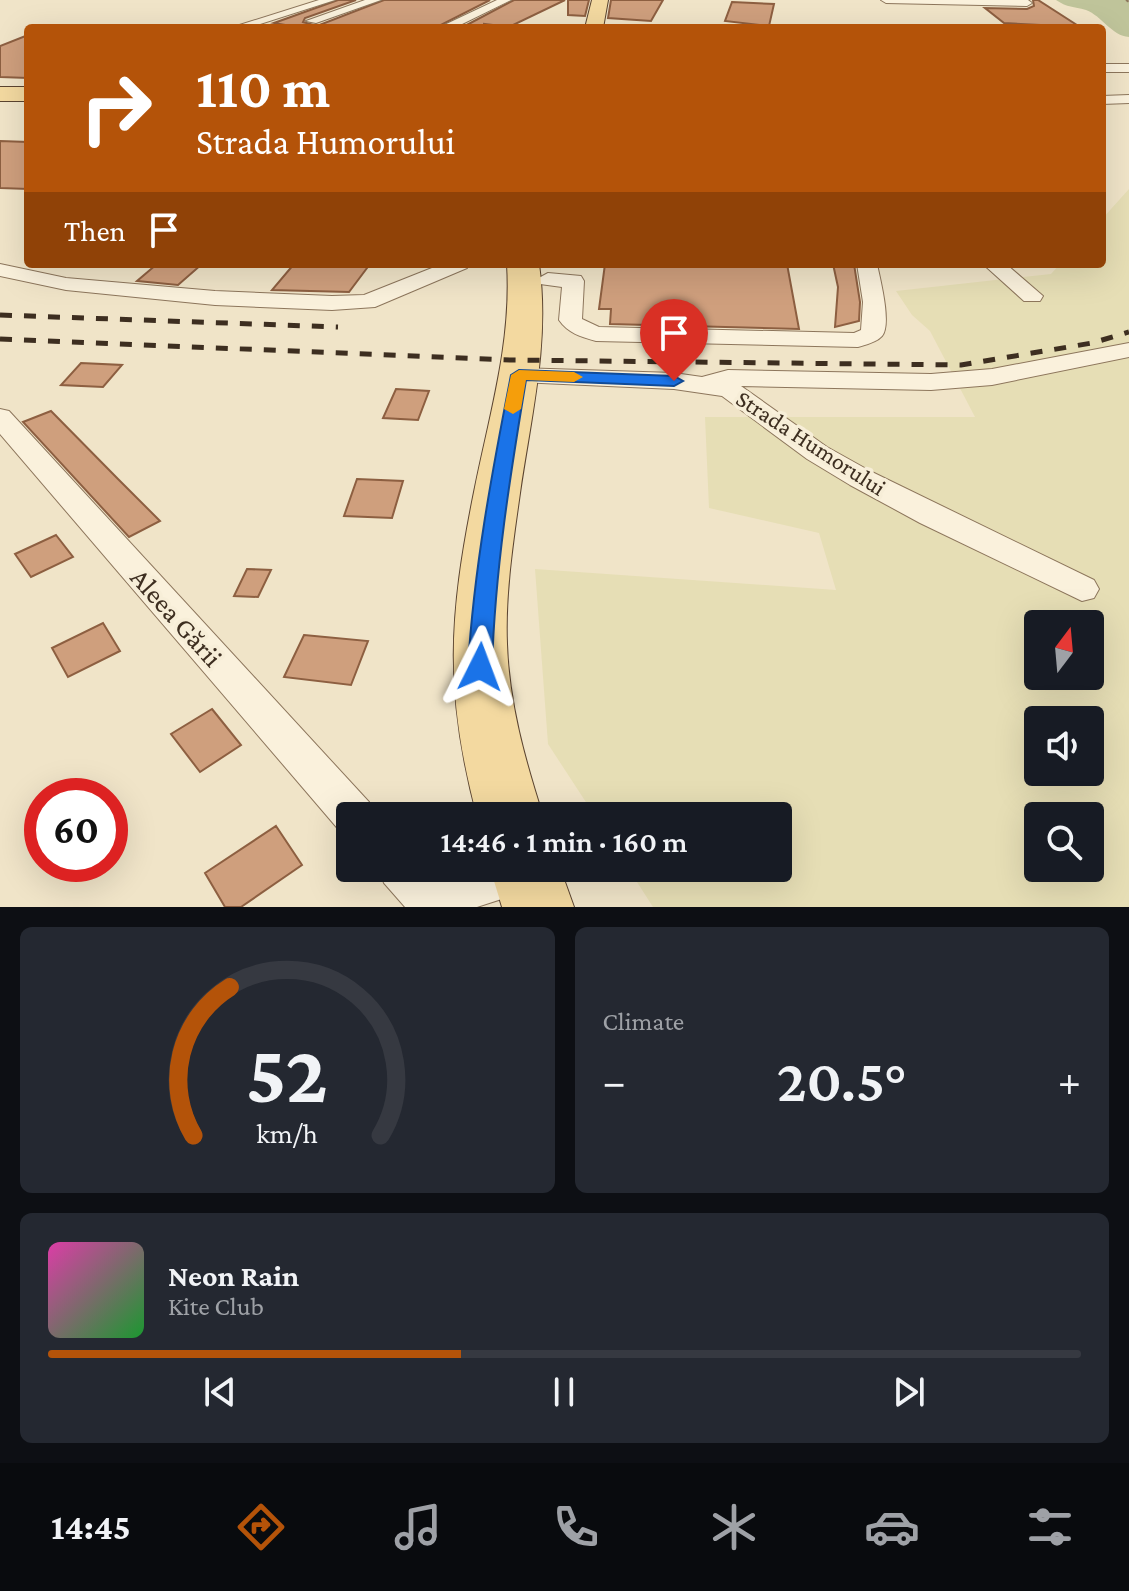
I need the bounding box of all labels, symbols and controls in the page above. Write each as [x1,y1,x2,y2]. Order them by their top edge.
icon: right [64,56,168,160]
text: 110 m [196,57,330,119]
text: Strada Humorului [196,122,455,162]
icon: arrive [142,208,186,252]
text: Then [64,214,126,247]
pin [640,299,708,381]
icon: arrive [652,311,696,355]
street label: Strada Humorului [731,384,891,501]
street label: Aleea Gării [124,562,229,673]
north arrow [1024,610,1104,690]
map controls [1024,610,1104,882]
position arrow [438,625,522,709]
button: sound [1024,706,1104,786]
speed limit sign: 60 [24,778,128,882]
button: search [1024,802,1104,882]
text: 14:46 · 1 min · 160 m [440,825,688,858]
text: Climate [603,1007,684,1036]
text: 52 [246,1027,328,1120]
text: 20.5° [777,1047,907,1114]
text: − [603,1057,626,1105]
text: + [1058,1057,1081,1105]
text: km/h [256,1117,318,1149]
text: Neon Rain [168,1259,299,1292]
text: Kite Club [168,1292,264,1321]
icon: previous [198,1370,242,1414]
icon: pause [542,1370,586,1414]
icon: next [887,1370,931,1414]
icon: directions [233,1499,289,1555]
icon: music [390,1499,446,1555]
icon: phone [548,1499,604,1555]
icon: climate [706,1499,762,1555]
icon: car [864,1499,920,1555]
icon: filters [1022,1499,1078,1555]
text: 14:45 [51,1507,131,1547]

